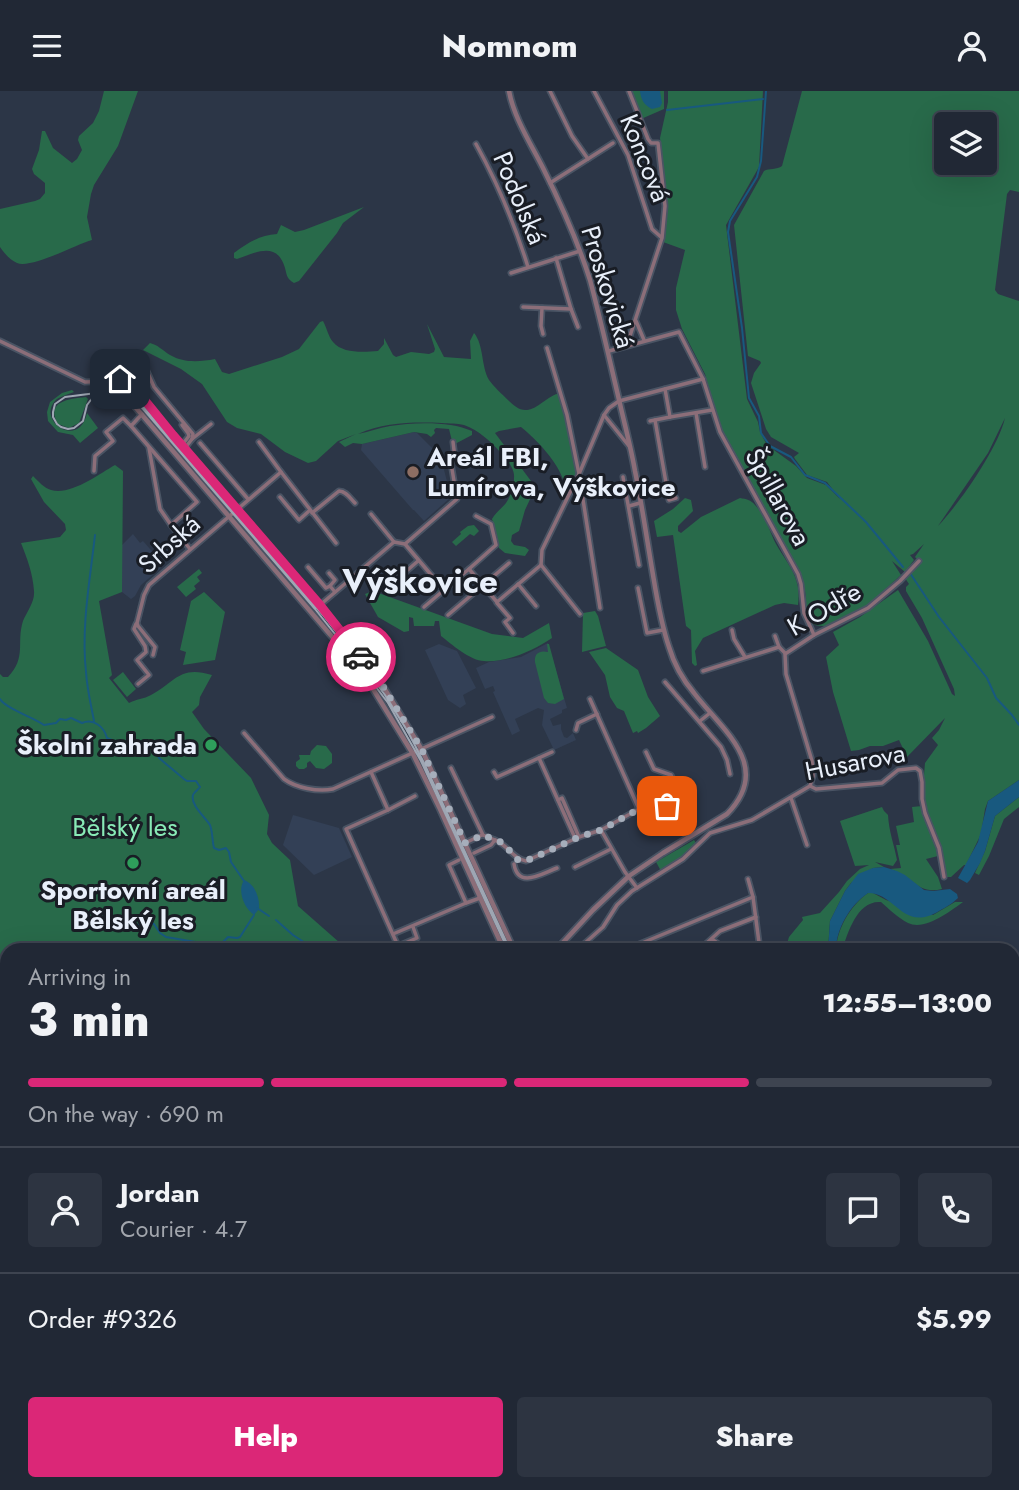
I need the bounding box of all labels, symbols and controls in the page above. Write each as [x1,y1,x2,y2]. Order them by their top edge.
text: Nomnom [441,23,578,69]
icon: menu [28,27,66,65]
icon: person [953,27,991,65]
street label: Koncová [610,108,680,208]
map controls [934,112,997,175]
button: layers [934,112,997,175]
street label: Podolská [484,146,556,250]
street label: Proskovická [571,221,645,353]
pin [90,349,150,409]
icon: home [101,360,139,398]
place label: Areál FBI, Lumírova, Výškovice [426,438,676,506]
street label: Špillarova [736,441,820,553]
marker: Areál FBI, Lumírova, Výškovice [405,464,421,480]
street label: Srbská [129,506,209,582]
district label: Výškovice [341,558,498,605]
street label: K Odře [780,573,868,645]
courier [326,622,396,692]
icon: car [342,638,380,676]
place label: Školní zahrada [17,726,197,764]
street label: Husarova [802,734,908,790]
marker: Školní zahrada [203,737,219,753]
pin [637,776,697,836]
icon: bag [648,787,686,825]
park label: Bělský les [72,808,178,846]
marker: Sportovní areál Bělský les [125,855,141,871]
place label: Sportovní areál Bělský les [40,871,226,939]
text: Arriving in [28,960,131,994]
text: 12:55–13:00 [822,984,992,1022]
text: 3 min [28,987,150,1053]
text: On the way · 690 m [28,1097,224,1131]
button: person [28,1173,102,1247]
button: chat [826,1173,900,1247]
button: phone [918,1173,992,1247]
text: Jordan [120,1174,200,1212]
text: Courier · 4.7 [120,1212,247,1246]
text: Order #9326 [28,1300,177,1338]
text: $5.99 [916,1300,992,1338]
button: Help [28,1397,503,1477]
button: Share [517,1397,992,1477]

